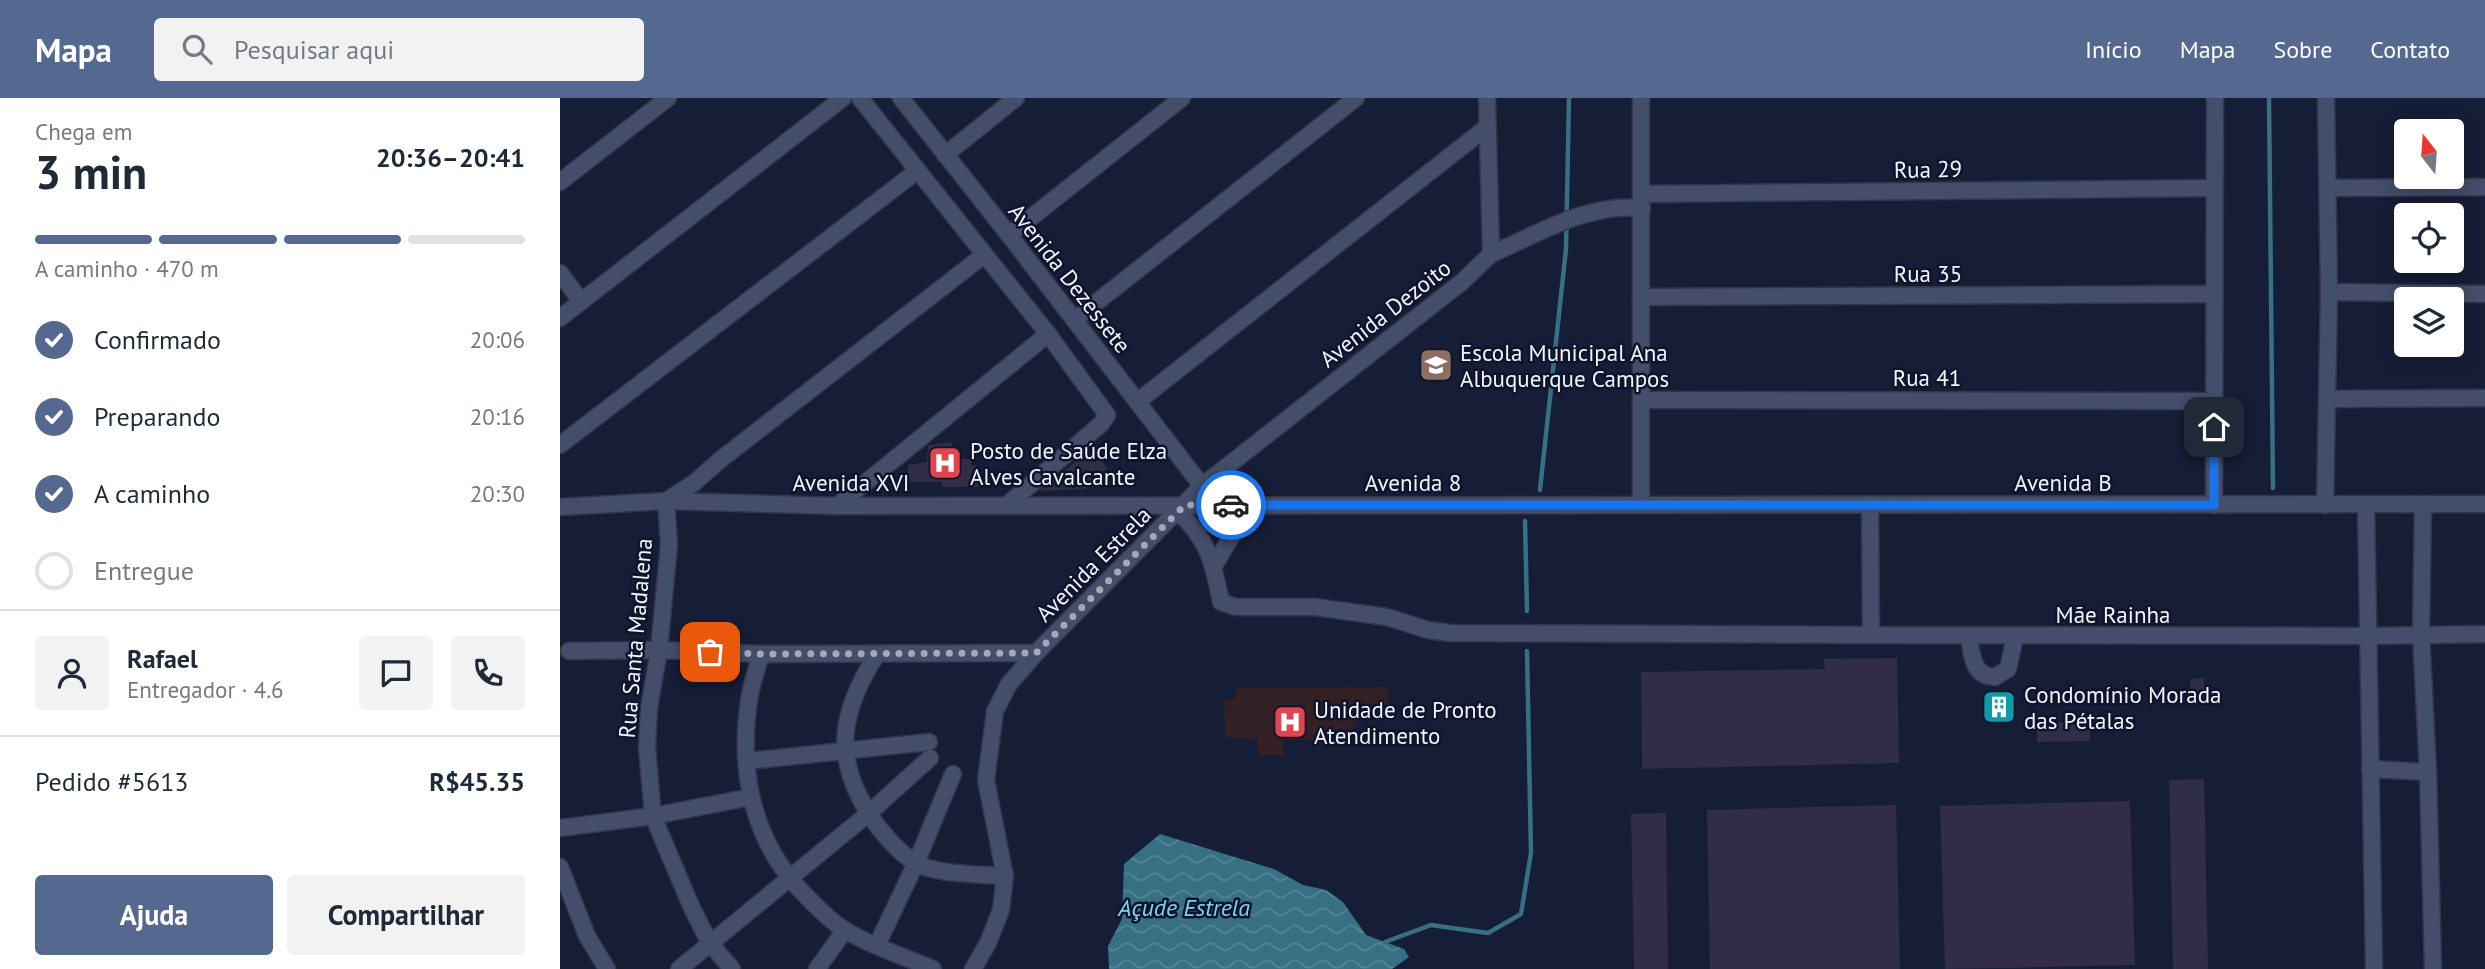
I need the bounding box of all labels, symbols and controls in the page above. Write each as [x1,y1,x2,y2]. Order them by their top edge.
search box [154,18,644,81]
text: Mapa [35,28,112,71]
icon: search [178,30,216,68]
text: Pesquisar aqui [234,33,394,66]
text: Início [2085,34,2142,65]
text: Mapa [2180,34,2235,65]
text: Sobre [2273,34,2332,65]
text: Contato [2370,34,2450,65]
text: Chega em [35,117,132,146]
north arrow [2394,119,2464,189]
map controls [2394,119,2464,357]
text: 20:36–20:41 [376,141,525,174]
text: 3 min [35,142,147,202]
street label: Rua 29 [1894,154,1962,184]
street label: Avenida Dezessete [1002,197,1138,359]
button: locate [2394,203,2464,273]
street label: Avenida Dezoito [1314,253,1456,373]
text: A caminho · 470 m [35,254,219,283]
street label: Rua 35 [1894,259,1962,288]
button: layers [2394,287,2464,357]
icon: check [35,321,73,359]
text: Confirmado [94,323,221,356]
text: 20:06 [470,325,525,354]
place label: Escola Municipal Ana Albuquerque Campos [1460,338,1669,393]
school or university icon: Escola Municipal Ana Albuquerque Campos [1417,346,1455,384]
street label: Rua 41 [1893,363,1961,392]
pin [2184,397,2244,457]
icon: check [35,398,73,436]
text: Preparando [94,400,221,433]
text: 20:16 [470,402,525,431]
icon: home [2195,408,2233,446]
place label: Posto de Saúde Elza Alves Cavalcante [970,436,1167,491]
hospital icon: Posto de Saúde Elza Alves Cavalcante [926,444,964,482]
street label: Avenida XVI [792,468,910,497]
street label: Avenida 8 [1365,468,1461,497]
street label: Avenida B [2014,468,2112,497]
courier [1196,470,1266,540]
icon: check [35,475,73,513]
text: A caminho [94,477,210,510]
text: 20:30 [470,479,525,508]
icon: car [1212,486,1250,524]
street label: Avenida Estrela [1029,500,1157,628]
street label: Rua Santa Madalena [612,537,658,739]
text: Entregue [94,554,194,587]
street label: Mãe Rainha [2055,600,2171,629]
pin [680,622,740,682]
icon: bag [691,633,729,671]
button: person [35,636,109,710]
button: chat [359,636,433,710]
button: phone [451,636,525,710]
text: Rafael [127,642,198,675]
text: Entregador · 4.6 [127,675,284,704]
place label: Condomínio Morada das Pétalas [2024,680,2222,735]
building icon: Condomínio Morada das Pétalas [1980,688,2018,726]
place label: Unidade de Pronto Atendimento [1314,695,1497,750]
hospital icon: Unidade de Pronto Atendimento [1271,703,1309,741]
text: Pedido #5613 [35,765,188,798]
text: R$45.35 [429,765,525,798]
button: Ajuda [35,875,273,955]
button: Compartilhar [287,875,525,955]
water label: Açude Estrela [1117,892,1250,923]

